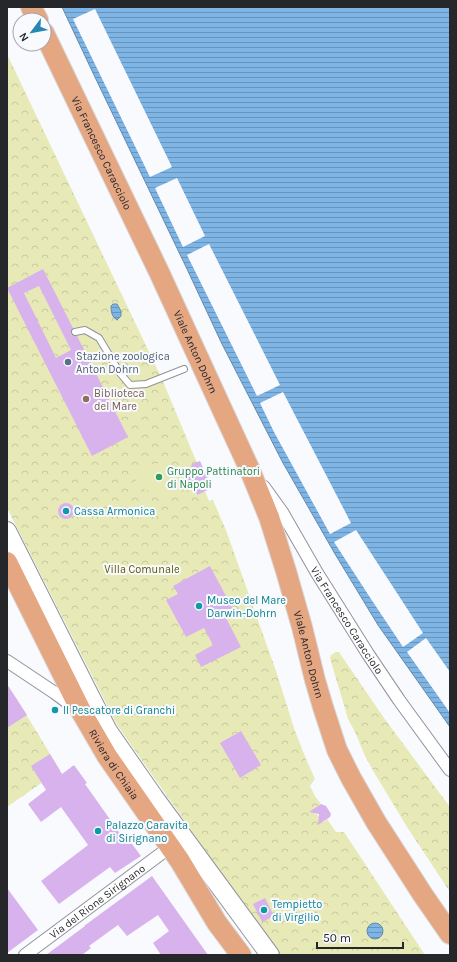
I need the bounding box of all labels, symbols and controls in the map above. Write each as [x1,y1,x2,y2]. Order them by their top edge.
north arrow [12,12,52,52]
text: N [16,30,32,44]
street label: Via Francesco Caracciolo [69,94,135,212]
street label: Viale Anton Dohrn [171,308,220,395]
place label: Stazione zoologica Anton Dohrn [76,350,170,376]
marker: Stazione zoologica Anton Dohrn [63,357,73,367]
place label: Biblioteca del Mare [94,387,145,413]
marker: Biblioteca del Mare [81,394,91,404]
place label: Gruppo Pattinatori di Napoli [167,465,260,491]
marker: Gruppo Pattinatori di Napoli [154,472,164,482]
place label: Cassa Armonica [74,505,155,518]
marker: Cassa Armonica [61,506,71,516]
park label: Villa Comunale [104,563,180,576]
street label: Via Francesco Caracciolo [308,564,386,676]
place label: Museo del Mare Darwin-Dohrn [207,594,286,620]
marker: Museo del Mare Darwin-Dohrn [194,601,204,611]
street label: Viale Anton Dohrn [291,609,327,700]
place label: Il Pescatore di Granchi [63,704,175,717]
marker: Il Pescatore di Granchi [50,705,60,715]
street label: Riviera di Chiaia [86,727,142,802]
place label: Palazzo Caravita di Sirignano [106,819,188,845]
marker: Palazzo Caravita di Sirignano [93,826,103,836]
street label: Via del Rione Sirignano [47,861,148,941]
place label: Tempietto di Virgilio [272,898,322,924]
marker: Tempietto di Virgilio [259,905,269,915]
scale bar [317,924,403,950]
text: 50 m [323,931,351,945]

